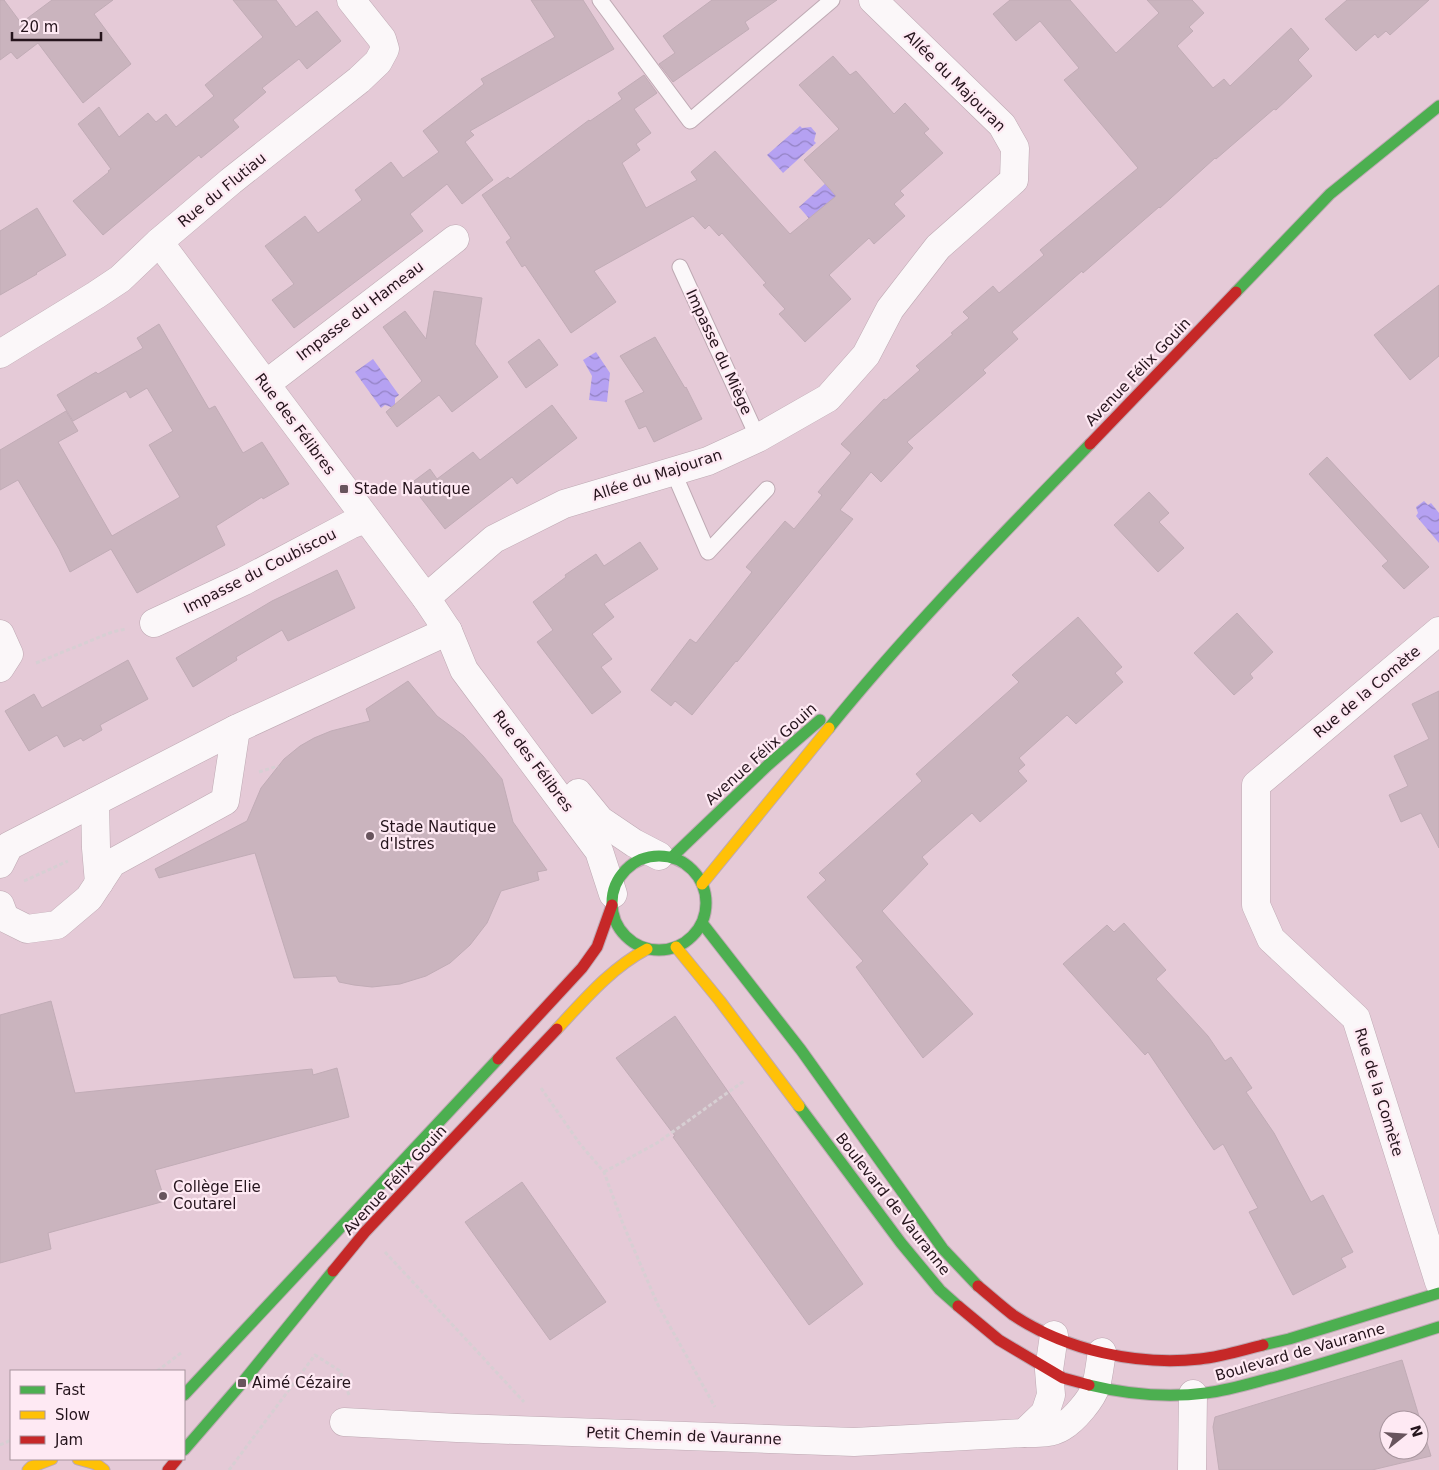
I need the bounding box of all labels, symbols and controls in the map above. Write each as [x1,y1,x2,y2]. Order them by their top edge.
scale bar [12,10,101,42]
text: 20 m [20,18,58,36]
street label: Allée du Majouran [901,27,1009,135]
street label: Rue du Flutiau [174,149,270,231]
street label: Impasse du Hameau [293,257,427,365]
street label: Impasse du Miège [682,286,756,418]
street label: Avenue Félix Gouin [1082,314,1194,430]
street label: Rue des Félibres [251,370,339,478]
street label: Allée du Majouran [590,446,724,504]
place label: Stade Nautique [354,480,470,498]
marker: Stade Nautique [338,483,350,495]
street label: Impasse du Coubiscou [181,525,339,617]
street label: Rue de la Comète [1310,642,1424,742]
street label: Avenue Félix Gouin [702,699,820,809]
street label: Rue des Félibres [489,707,577,815]
place label: Stade Nautique d'Istres [380,818,496,853]
marker: Stade Nautique d'Istres [364,830,376,842]
street label: Rue de la Comète [1351,1026,1407,1158]
street label: Avenue Félix Gouin [339,1121,451,1239]
street label: Boulevard de Vauranne [832,1129,954,1279]
place label: Collège Elie Coutarel [173,1178,261,1213]
marker: Collège Elie Coutarel [157,1190,169,1202]
street label: Boulevard de Vauranne [1213,1319,1387,1385]
legend [10,1370,185,1460]
place label: Aimé Cézaire [252,1374,351,1392]
marker: Aimé Cézaire [236,1377,248,1389]
text: Fast [55,1381,85,1399]
text: Slow [55,1406,90,1424]
north arrow [1379,1410,1429,1460]
text: N [1407,1423,1426,1439]
street label: Petit Chemin de Vauranne [586,1424,782,1448]
text: Jam [54,1431,83,1449]

